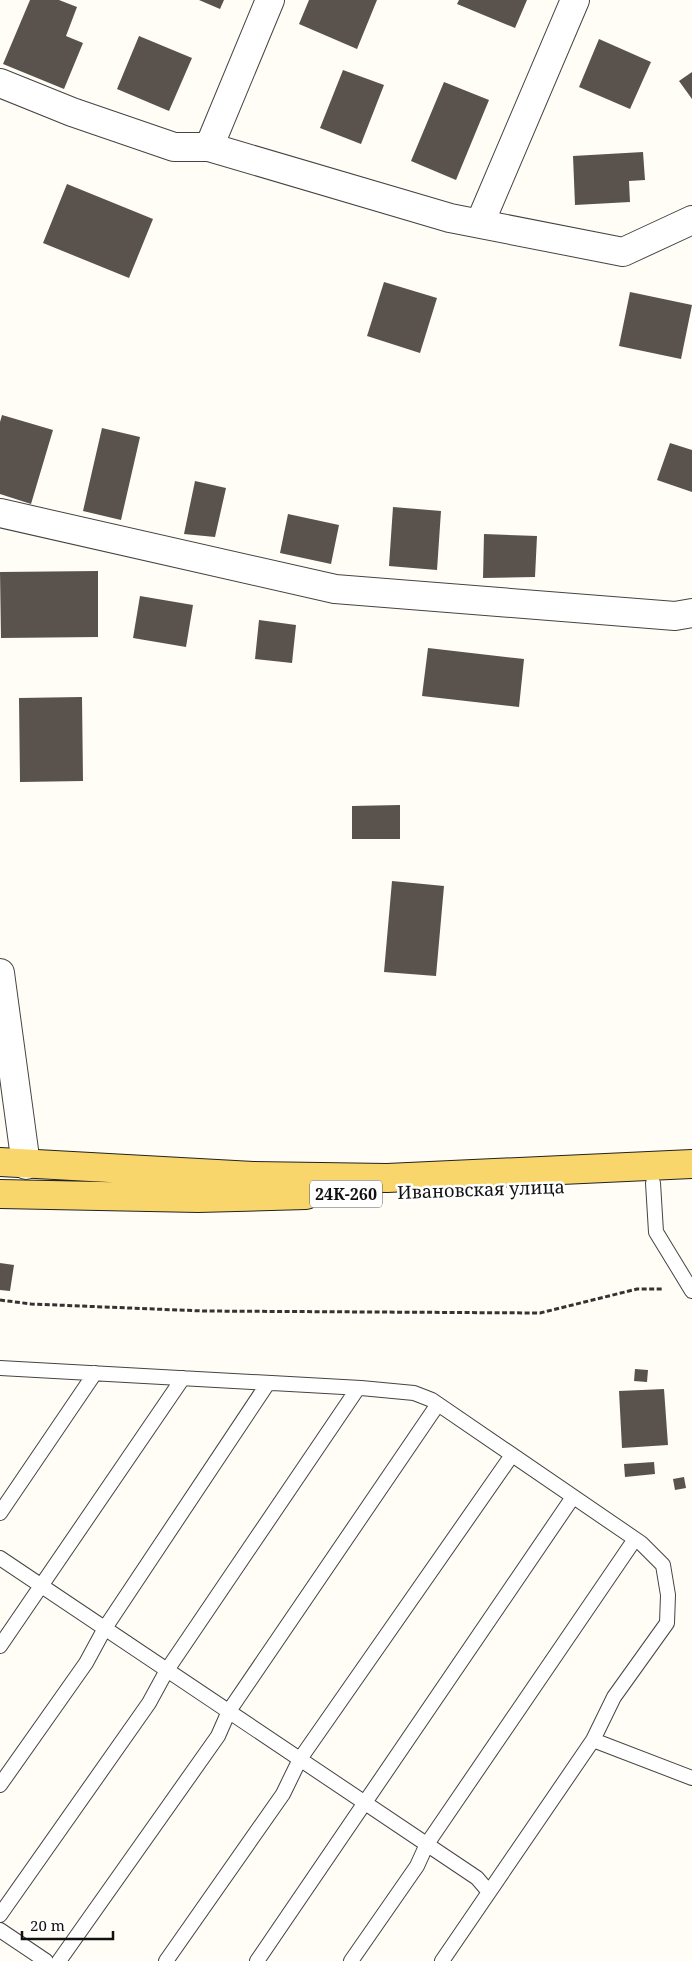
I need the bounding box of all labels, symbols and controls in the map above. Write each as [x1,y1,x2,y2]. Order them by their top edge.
street label: Ивановская улица [397,1174,565,1204]
road number: 24К-260 [310,1180,382,1208]
scale bar [22,1908,114,1940]
text: 20 m [30,1915,65,1935]

